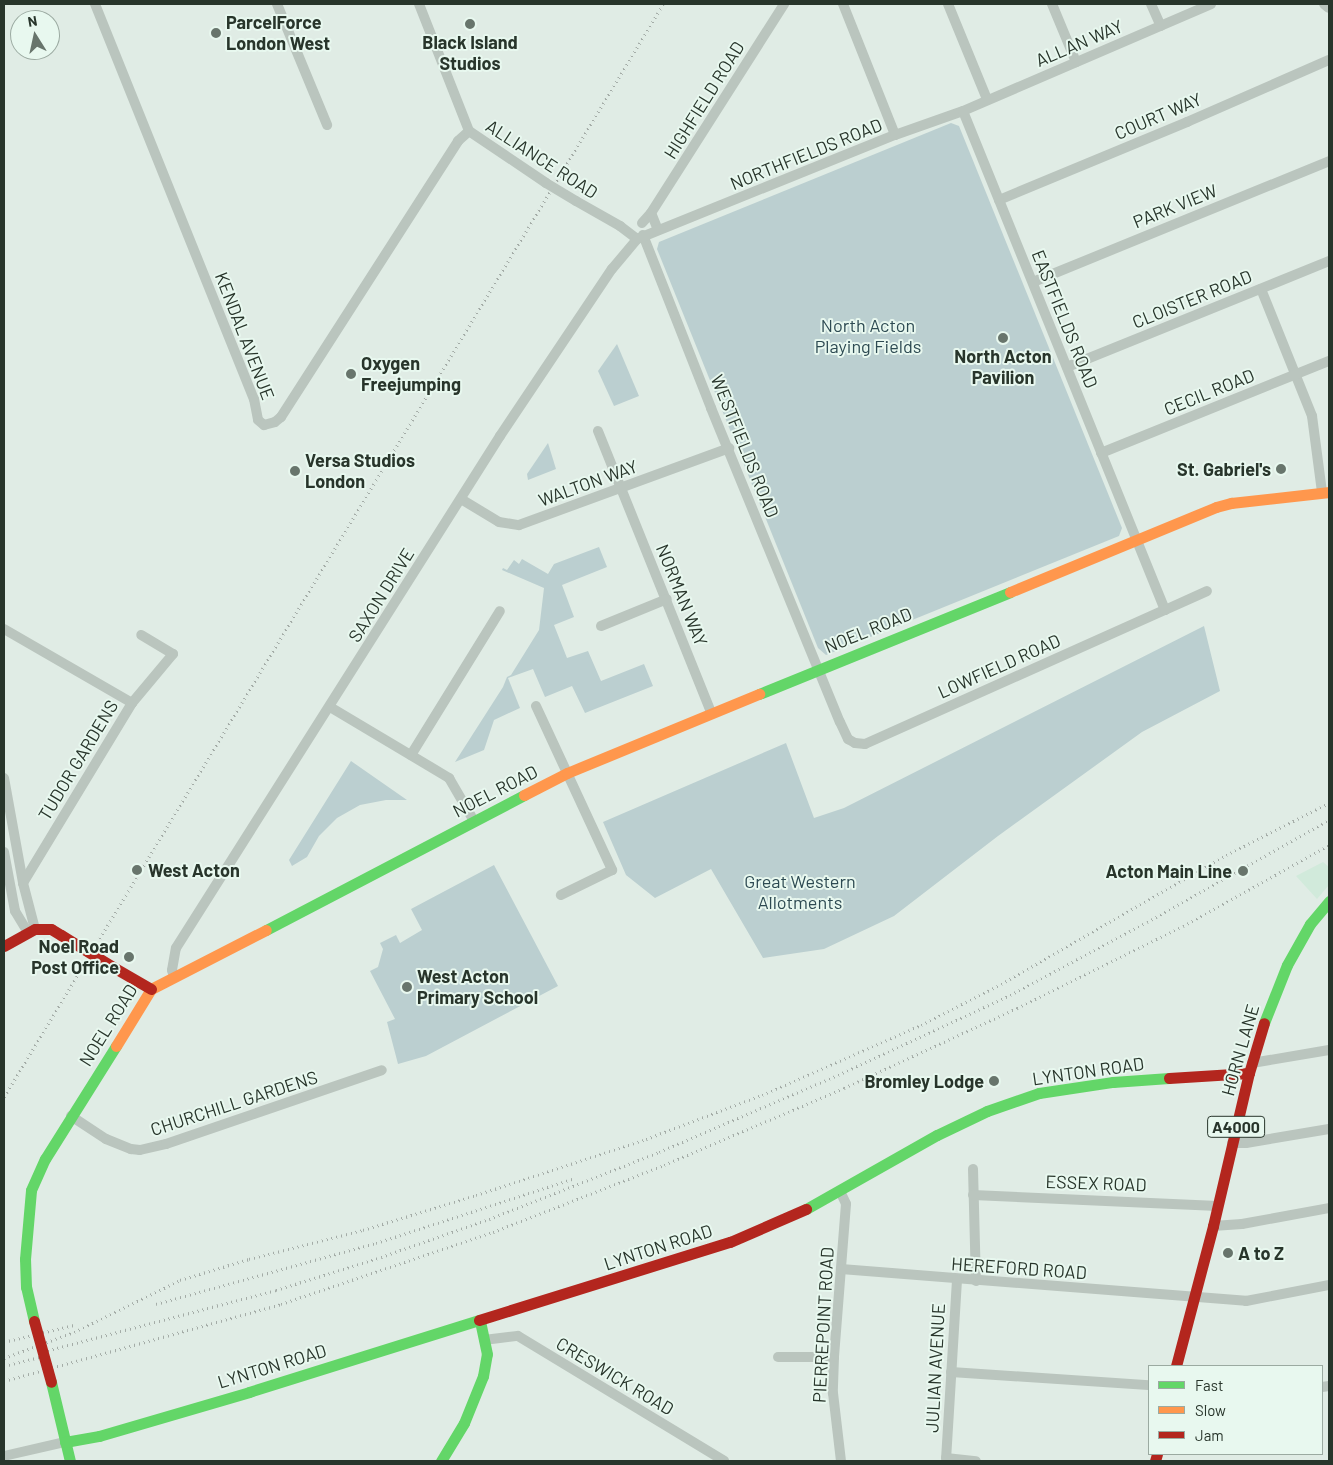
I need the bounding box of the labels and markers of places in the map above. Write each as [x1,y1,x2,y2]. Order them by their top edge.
place label: ParcelForce London West [226,12,330,54]
marker: Black Island Studios [464,18,476,30]
marker: ParcelForce London West [210,27,222,39]
place label: Black Island Studios [422,32,518,74]
marker: North Acton Pavilion [997,332,1009,344]
place label: North Acton Pavilion [954,346,1052,388]
place label: Oxygen Freejumping [361,353,461,396]
marker: Oxygen Freejumping [345,368,357,380]
place label: Versa Studios London [305,450,415,492]
place label: St. Gabriel's [1177,458,1271,480]
marker: St. Gabriel's [1275,463,1287,475]
marker: Versa Studios London [289,465,301,477]
place label: West Acton [148,859,240,881]
place label: Acton Main Line [1105,860,1232,882]
marker: West Acton [130,863,144,877]
marker: Acton Main Line [1236,864,1250,878]
place label: Noel Road Post Office [31,936,119,979]
marker: Noel Road Post Office [123,951,135,963]
place label: West Acton Primary School [417,966,538,1009]
marker: West Acton Primary School [401,981,413,993]
place label: Bromley Lodge [864,1070,984,1092]
marker: Bromley Lodge [988,1075,1000,1087]
place label: A to Z [1238,1242,1284,1264]
marker: A to Z [1222,1247,1234,1259]

